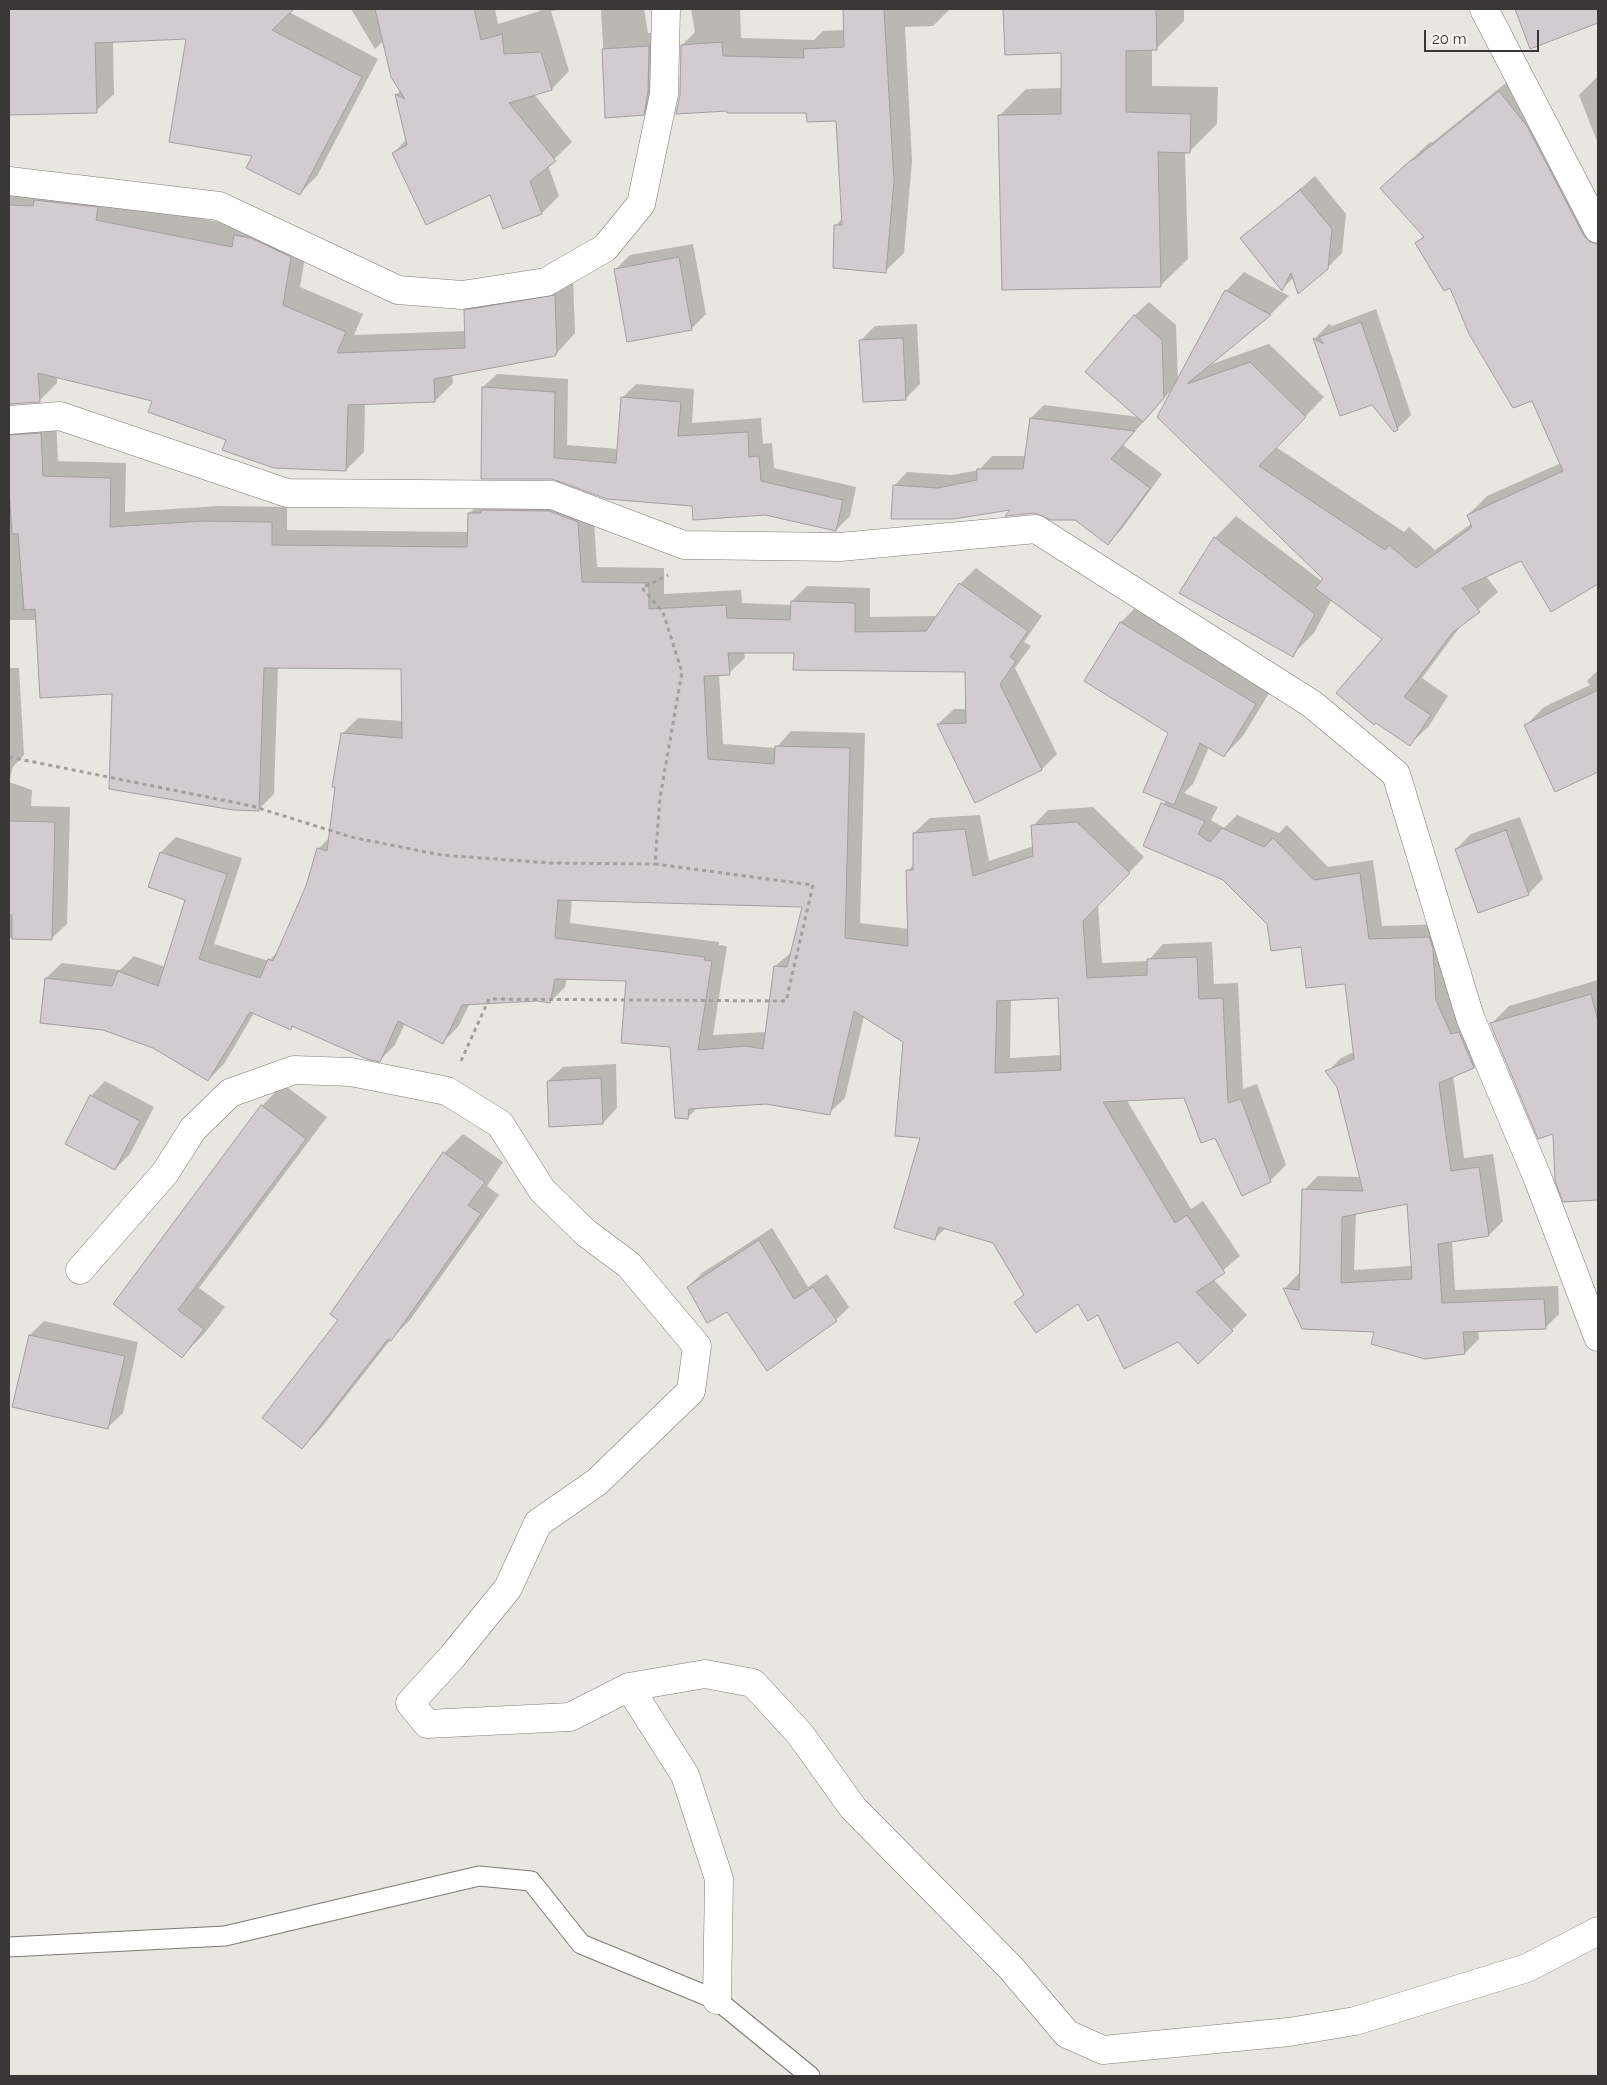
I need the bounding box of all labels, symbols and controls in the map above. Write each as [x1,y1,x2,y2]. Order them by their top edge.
scale bar [1427,20,1542,52]
text: 20 m [1432,30,1467,48]

